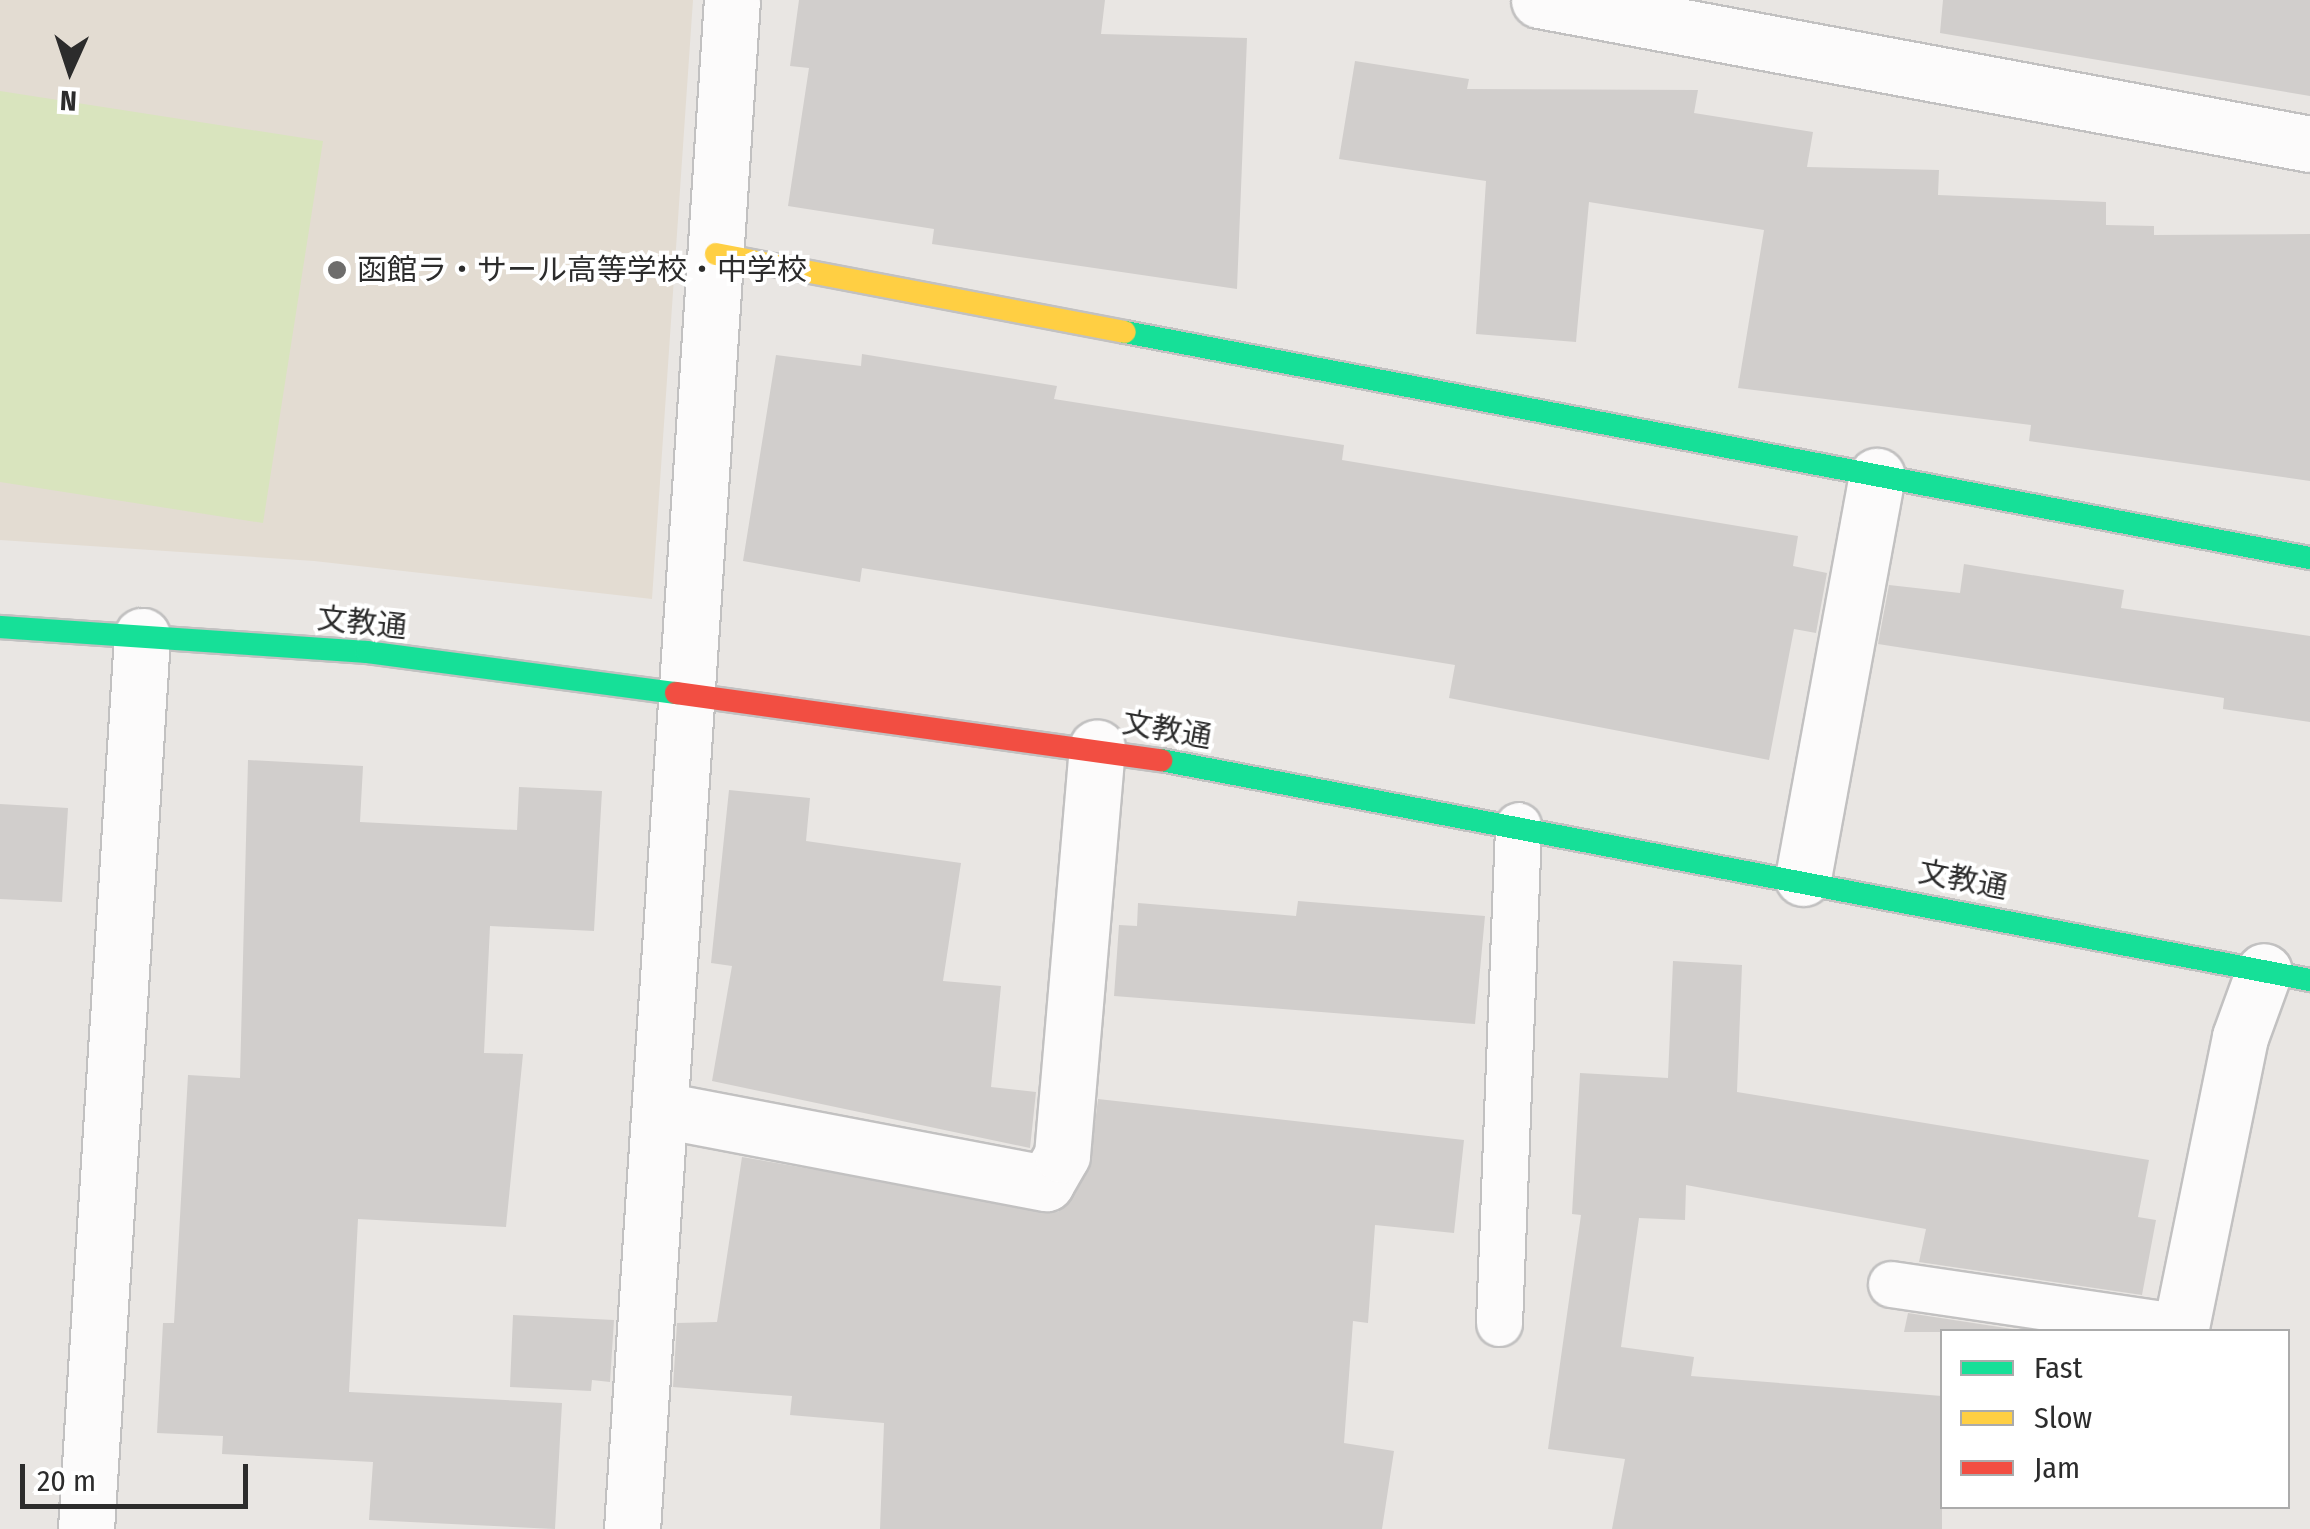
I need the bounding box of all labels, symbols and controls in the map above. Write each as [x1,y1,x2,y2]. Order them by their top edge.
north arrow [20,20,120,120]
text: N [59,84,78,117]
place label: 函館ラ・サール高等学校・中学校 [357,252,807,288]
marker: 函館ラ・サール高等学校・中学校 [326,259,348,281]
street label: 文教通 [315,600,409,646]
street label: 文教通 [1120,704,1214,756]
street label: 文教通 [1915,854,2011,906]
legend [1940,1329,2290,1509]
text: Fast [2034,1350,2082,1386]
text: Slow [2034,1400,2092,1436]
scale bar [25,1444,252,1506]
text: Jam [2034,1450,2080,1486]
text: 20 m [37,1463,96,1499]

